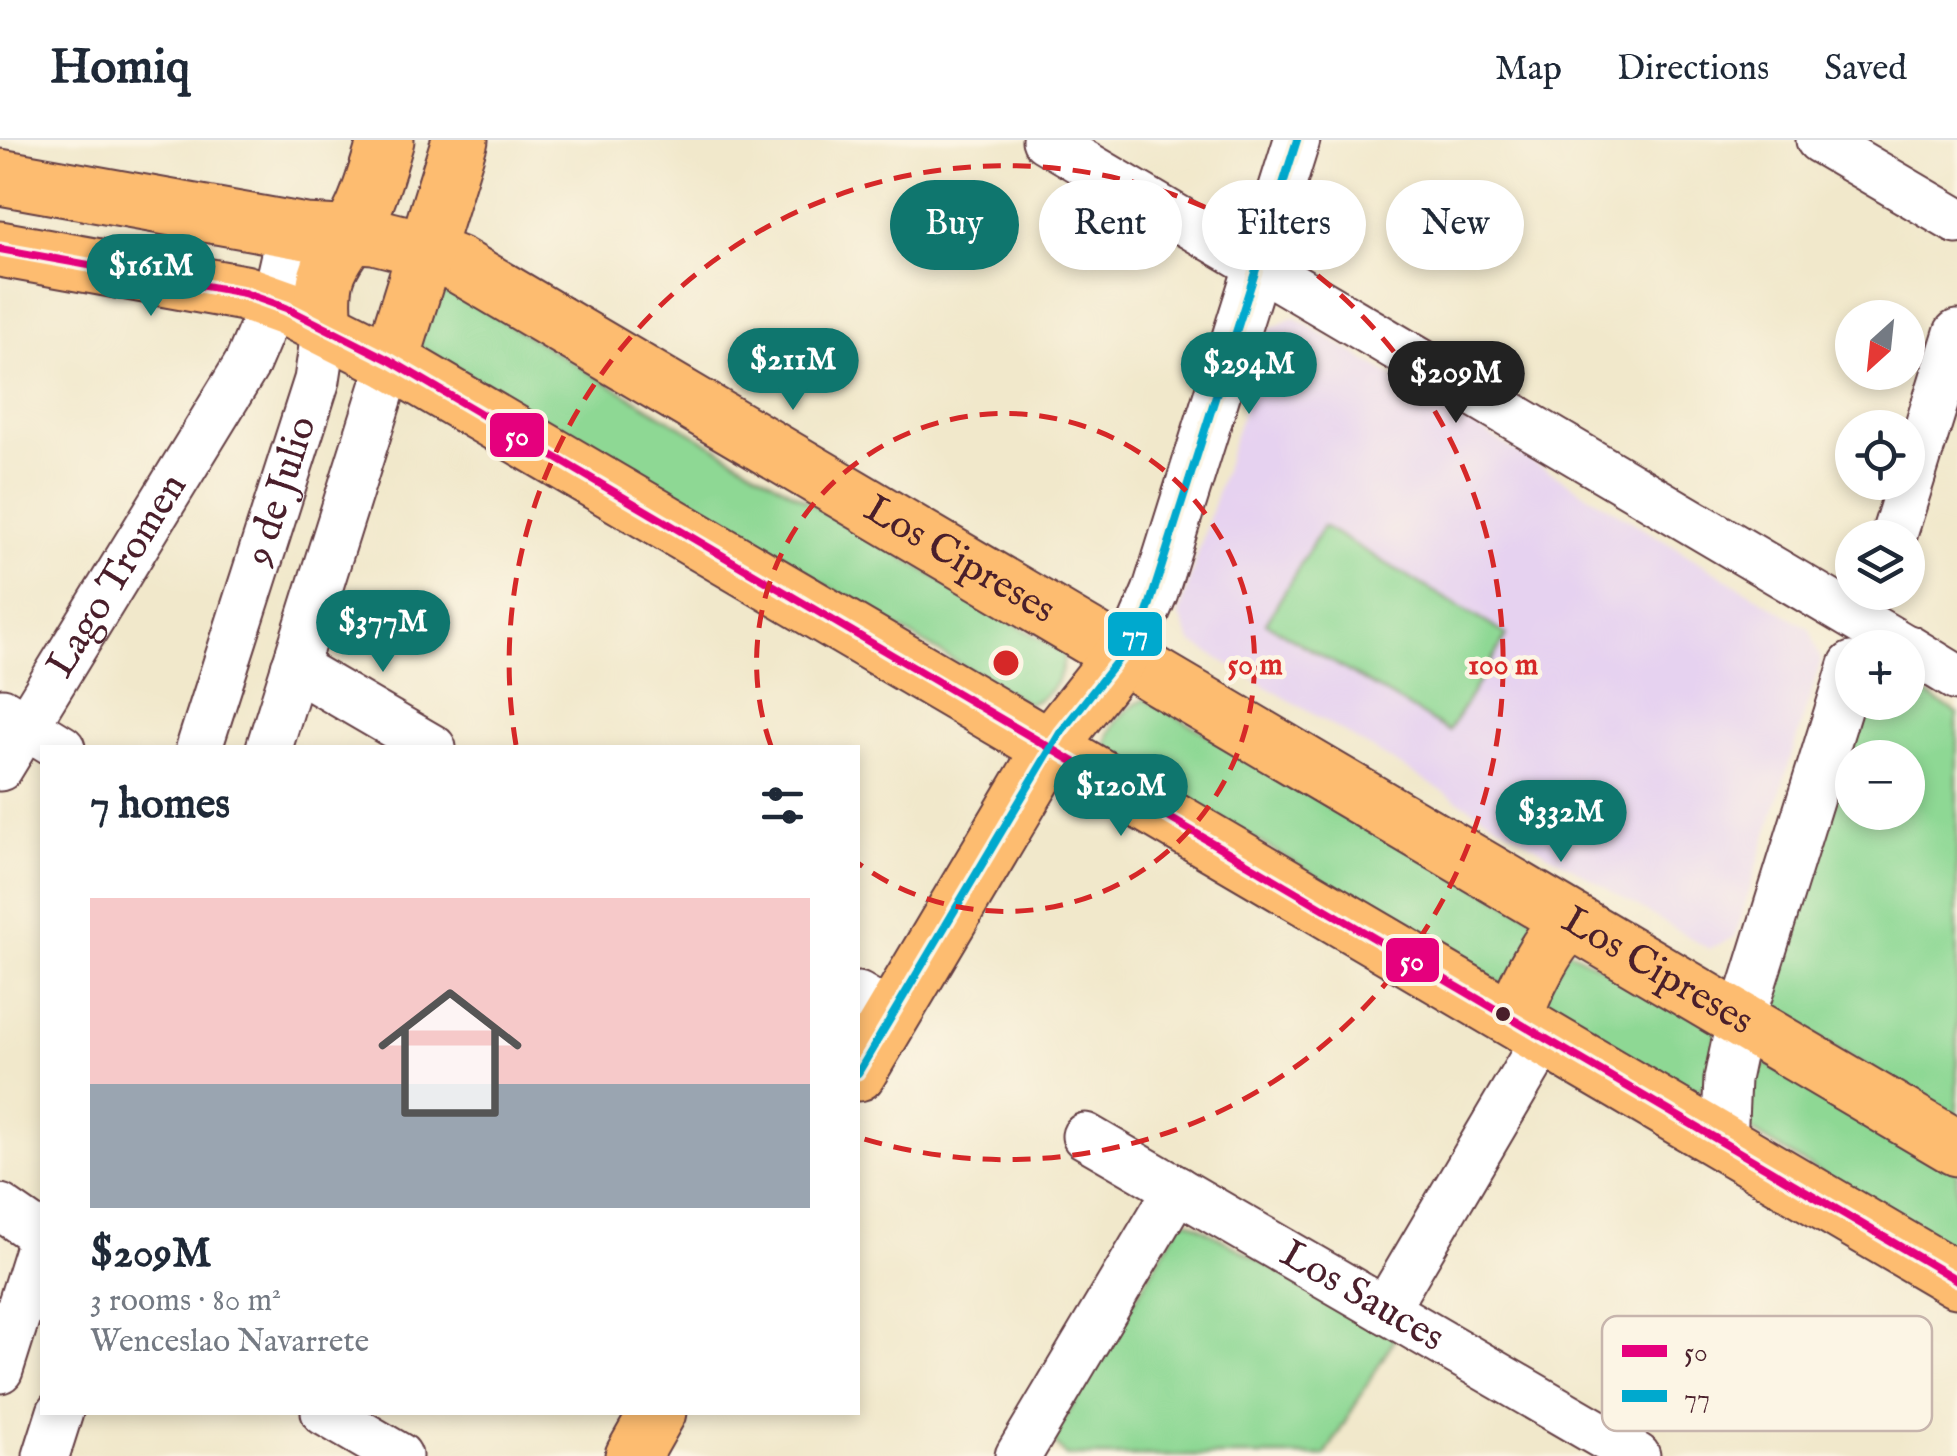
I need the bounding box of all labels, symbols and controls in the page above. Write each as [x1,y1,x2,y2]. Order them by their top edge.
text: Homiq [50,39,190,99]
text: Map [1495,47,1562,92]
text: Directions [1617,47,1769,92]
text: Saved [1824,47,1907,92]
chip: Buy [890,180,1019,270]
chip: Rent [1039,180,1182,270]
chip: Filters [1202,180,1366,270]
chip: New [1386,180,1524,270]
pin: $161M [81,234,221,319]
text: $161M [109,246,193,287]
north arrow [1835,300,1925,390]
map controls [1835,300,1925,830]
pin: $211M [723,328,863,413]
pin: $294M [1179,332,1319,417]
text: $211M [750,340,836,381]
pin: $209M [1386,341,1526,426]
text: $294M [1203,344,1295,385]
text: $209M [1410,353,1502,394]
street label: 9 de Julio [233,410,329,573]
button: locate [1835,410,1925,500]
line badge: 50 [488,411,546,459]
text: 50 [505,420,529,455]
street label: Lago Tromen [36,464,199,688]
street label: Los Cipreses [855,484,1064,636]
button: layers [1835,520,1925,610]
pin: $377M [313,590,453,675]
text: $377M [338,602,428,643]
line badge: 77 [1106,610,1164,658]
text: 77 [1122,618,1148,653]
button: + [1835,630,1925,720]
centre of rings [988,645,1024,681]
text: 50 m [1227,647,1283,685]
text: 100 m [1468,647,1538,685]
button: − [1835,740,1925,830]
pin: $120M [1051,754,1191,839]
text: $120M [1076,766,1166,807]
icon: filters [755,778,810,833]
text: 7 homes [90,779,230,832]
pin: $332M [1491,780,1631,865]
text: $332M [1518,792,1604,833]
street label: Los Cipreses [1552,895,1762,1047]
line badge: 50 [1384,936,1441,984]
text: 50 [1400,945,1424,980]
icon: home [360,963,540,1143]
unlabelled marker [1493,1004,1513,1024]
text: $209M [90,1228,211,1281]
street label: Los Sauces [1271,1229,1453,1364]
text: 3 rooms · 80 m² [90,1281,281,1322]
legend [1602,1316,1932,1431]
text: Wenceslao Navarrete [90,1322,369,1363]
text: 50 [1684,1336,1708,1371]
text: 77 [1684,1381,1710,1416]

